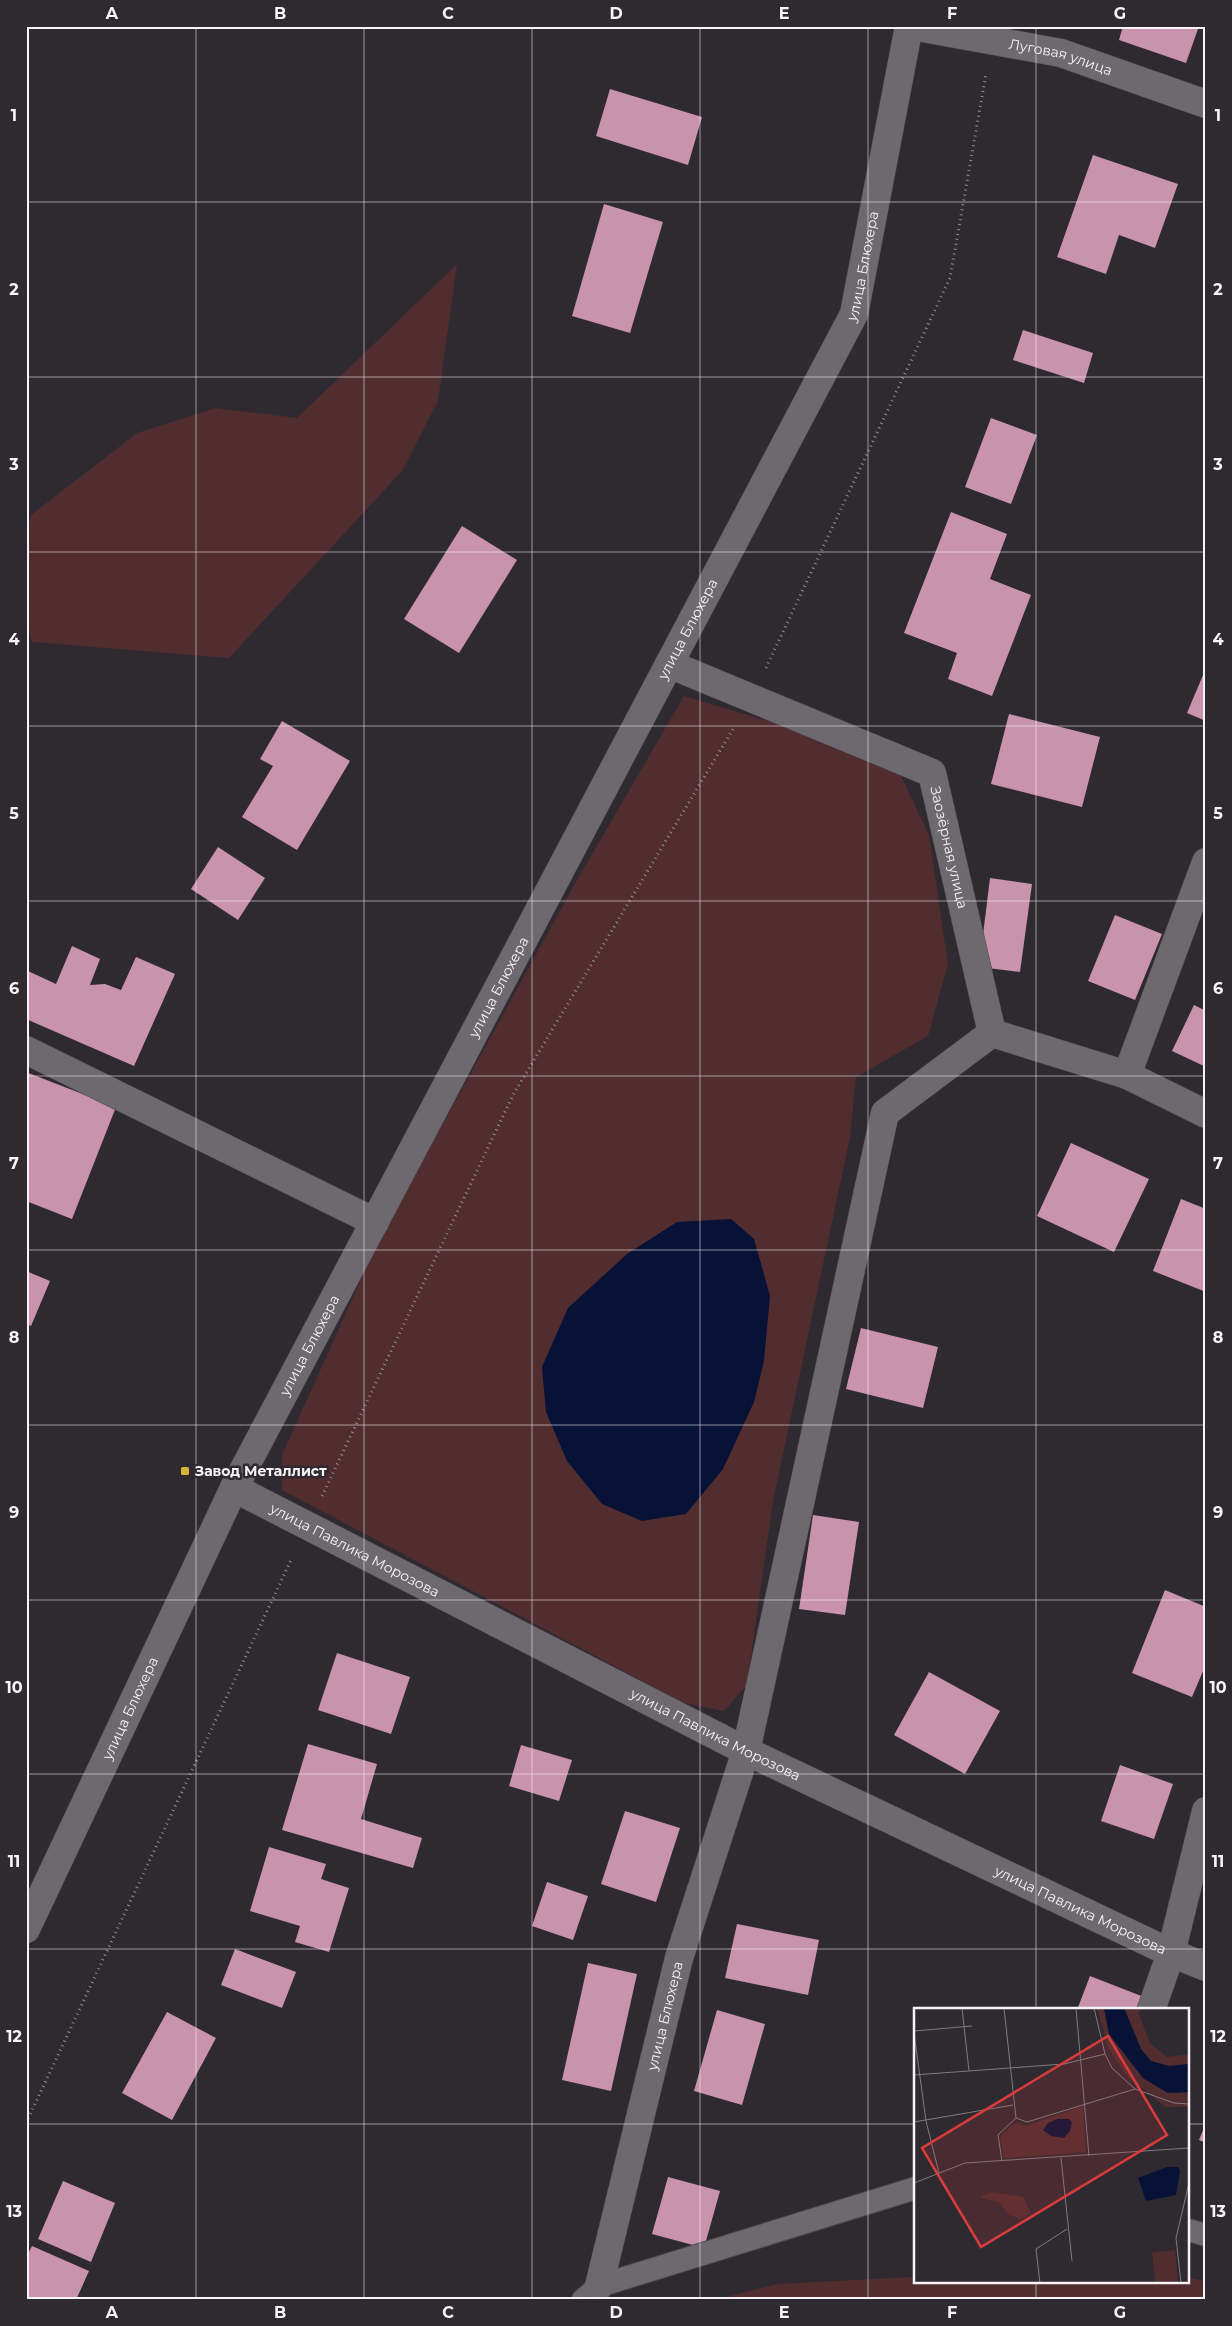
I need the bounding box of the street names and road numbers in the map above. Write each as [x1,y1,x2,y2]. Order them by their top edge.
street label: Луговая улица [1007,35,1115,79]
street label: улица Блюхера [842,210,882,325]
street label: улица Блюхера [653,575,722,683]
street label: Заозёрная улица [926,784,972,910]
street label: улица Блюхера [464,934,533,1042]
street label: улица Блюхера [275,1292,343,1400]
street label: улица Павлика Морозова [266,1499,443,1601]
street label: улица Блюхера [98,1654,162,1764]
street label: улица Павлика Морозова [627,1684,804,1785]
street label: улица Павлика Морозова [991,1861,1169,1958]
street label: улица Блюхера [643,1960,687,2073]

